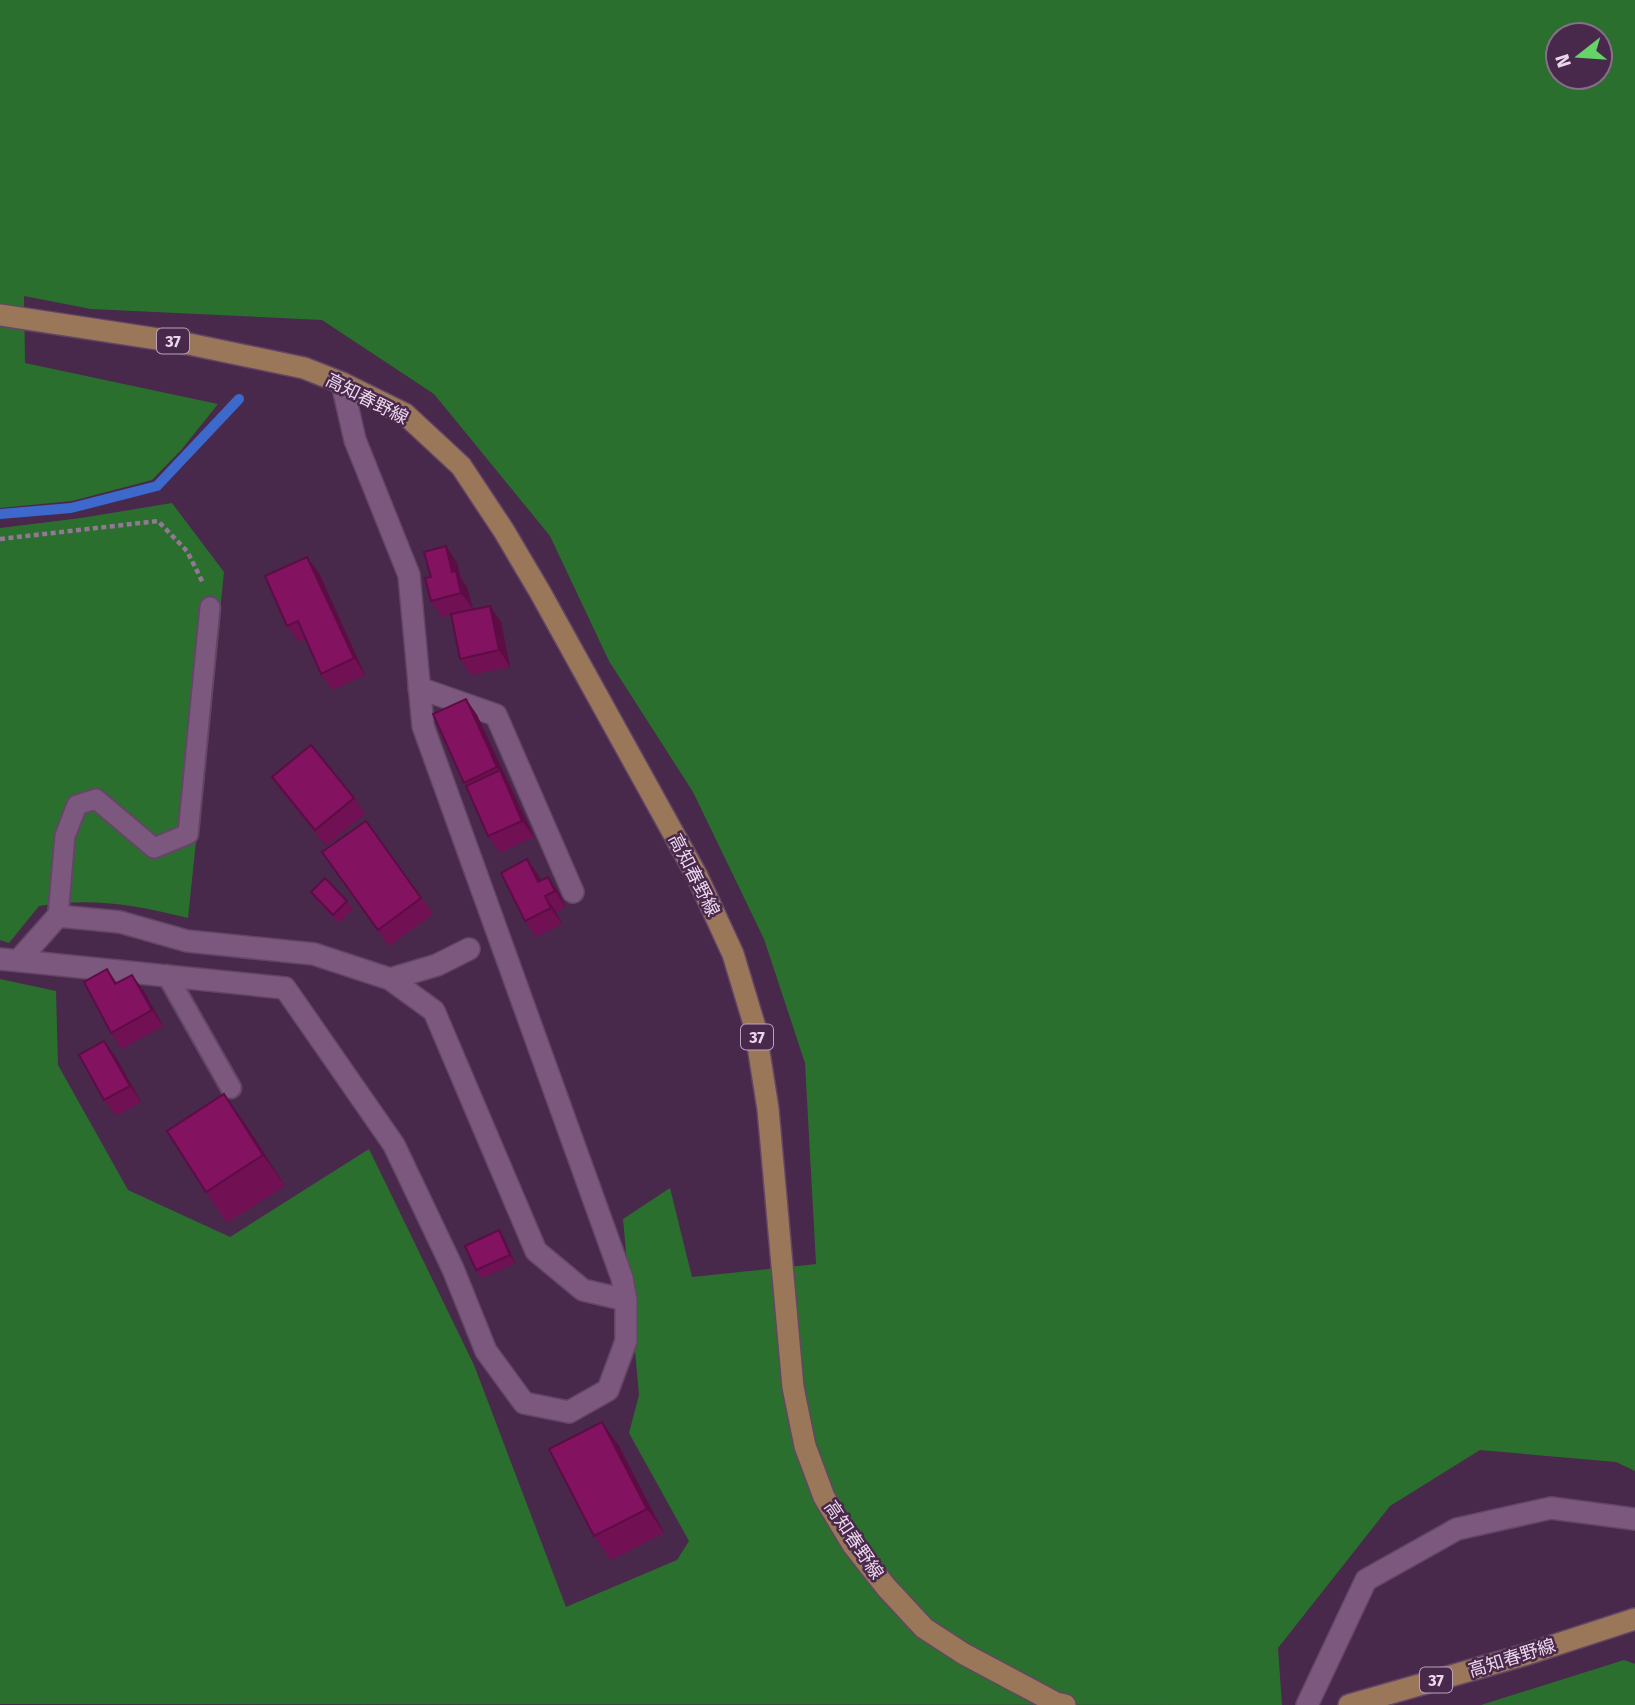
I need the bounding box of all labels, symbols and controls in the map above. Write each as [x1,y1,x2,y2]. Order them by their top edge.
north arrow [1544,21,1614,91]
text: N [1550,51,1576,70]
road number: 37 [157,328,189,354]
street label: 高知春野線 [322,369,412,429]
street label: 高知春野線 [664,830,724,920]
road number: 37 [741,1024,773,1050]
street label: 高知春野線 [820,1497,888,1583]
street label: 高知春野線 [1466,1634,1558,1682]
road number: 37 [1420,1668,1452,1692]

